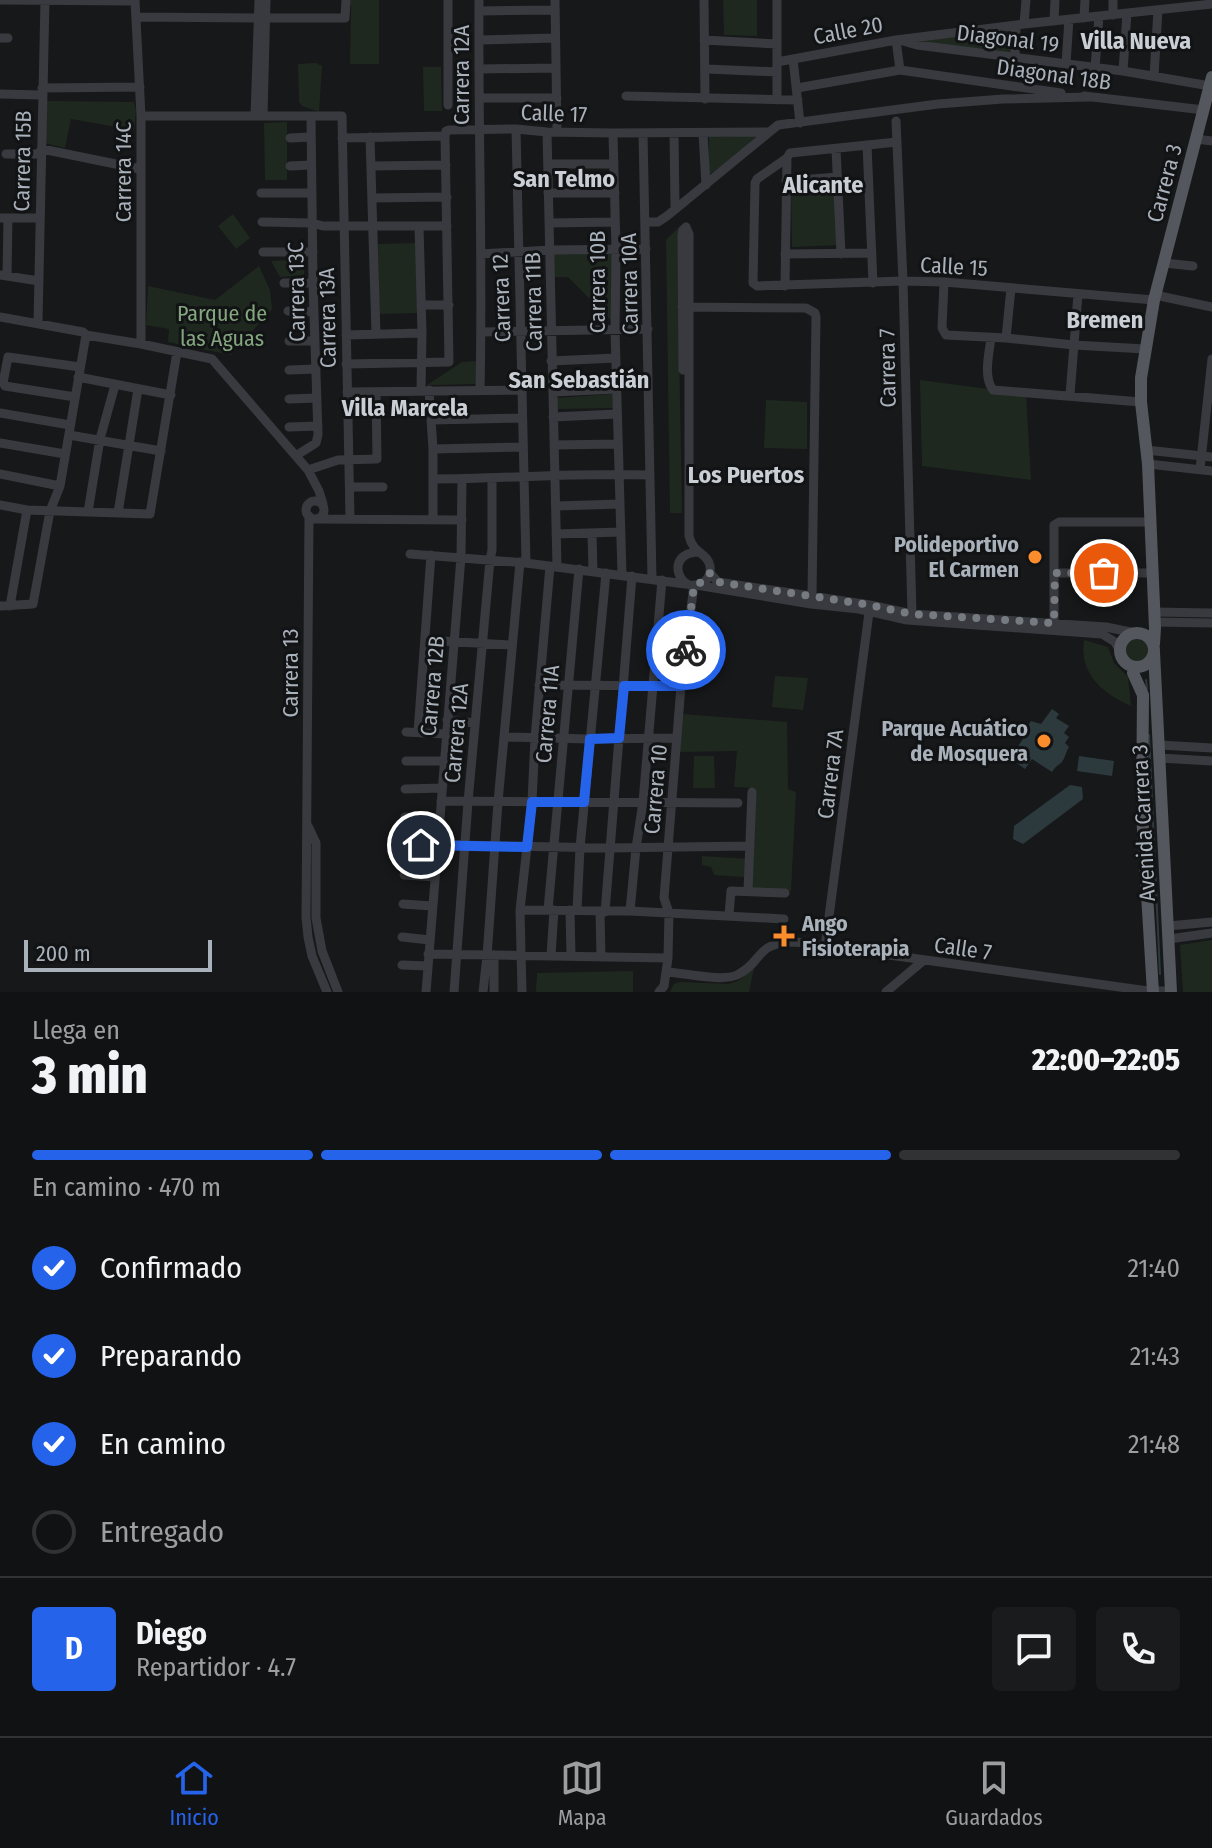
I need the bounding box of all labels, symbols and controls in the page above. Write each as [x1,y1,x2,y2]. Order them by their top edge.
street label: Calle 20 [811,11,885,50]
street label: Diagonal 19 [955,19,1061,58]
street label: Carrera 12A [448,25,475,125]
district label: Villa Nueva [1080,27,1191,55]
street label: Diagonal 18B [995,53,1113,96]
street label: Calle 17 [520,99,588,128]
street label: Carrera 15B [8,110,37,212]
street label: Carrera 14C [110,122,137,222]
street label: Carrera 3 [1141,141,1188,225]
district label: San Telmo [513,165,615,193]
district label: Alicante [782,171,863,199]
street label: Carrera 10B [584,231,611,333]
street label: Carrera 10A [615,232,644,335]
street label: Carrera 13C [282,242,311,342]
street label: Calle 15 [919,251,989,282]
street label: Carrera 11B [519,252,548,352]
street label: Carrera 12 [486,253,517,343]
street label: Carrera 13A [313,267,342,368]
park label: Parque de las Aguas [177,300,267,352]
district label: Bremen [1067,306,1143,334]
street label: Carrera 7 [873,328,902,408]
district label: San Sebastián [509,366,649,394]
district label: Villa Marcela [341,394,468,422]
district label: Los Puertos [688,461,805,489]
place label: Polideportivo El Carmen [894,531,1019,583]
pin [1070,539,1138,607]
marker: Polideportivo El Carmen [1026,548,1044,566]
icon: bag [1082,551,1126,595]
courier [646,610,726,690]
icon: bike [664,628,708,672]
street label: Carrera 13 [277,629,304,717]
street label: Carrera 12B [415,635,450,737]
street label: Carrera 11A [530,663,565,764]
street label: Carrera 12A [439,682,474,784]
place label: Parque Acuático de Mosquera [882,715,1028,767]
street label: Carrera 7A [812,727,849,820]
marker: Parque Acuático de Mosquera [1035,732,1053,750]
street label: Carrera 10 [638,743,673,835]
street label: Avenida Carrera 3 [1126,744,1161,902]
pin [387,811,455,879]
icon: home [399,823,443,867]
place label: Ango Fisioterapia [801,910,909,962]
marker: Ango Fisioterapia [773,925,795,947]
street label: Calle 7 [932,931,994,966]
scale bar [24,936,212,972]
text: 200 m [36,940,91,967]
text: Llega en [32,1015,120,1046]
text: 22:00–22:05 [1032,1042,1180,1078]
text: 3 min [32,1044,148,1107]
text: En camino · 470 m [32,1172,221,1203]
icon: check [32,1246,76,1290]
text: Confirmado [100,1250,242,1286]
text: 21:40 [1127,1253,1180,1284]
icon: check [32,1334,76,1378]
text: Preparando [100,1338,242,1374]
text: 21:43 [1130,1341,1180,1372]
icon: check [32,1422,76,1466]
text: En camino [100,1426,226,1462]
text: 21:48 [1128,1429,1180,1460]
text: Entregado [100,1514,224,1550]
button: chat [992,1607,1076,1691]
button: phone [1096,1607,1180,1691]
text: Diego [136,1616,207,1652]
text: D [65,1631,83,1667]
text: Repartidor · 4.7 [136,1652,296,1683]
tab: Inicio [169,1756,219,1831]
tab: Mapa [558,1756,606,1831]
tab: Guardados [945,1756,1043,1831]

